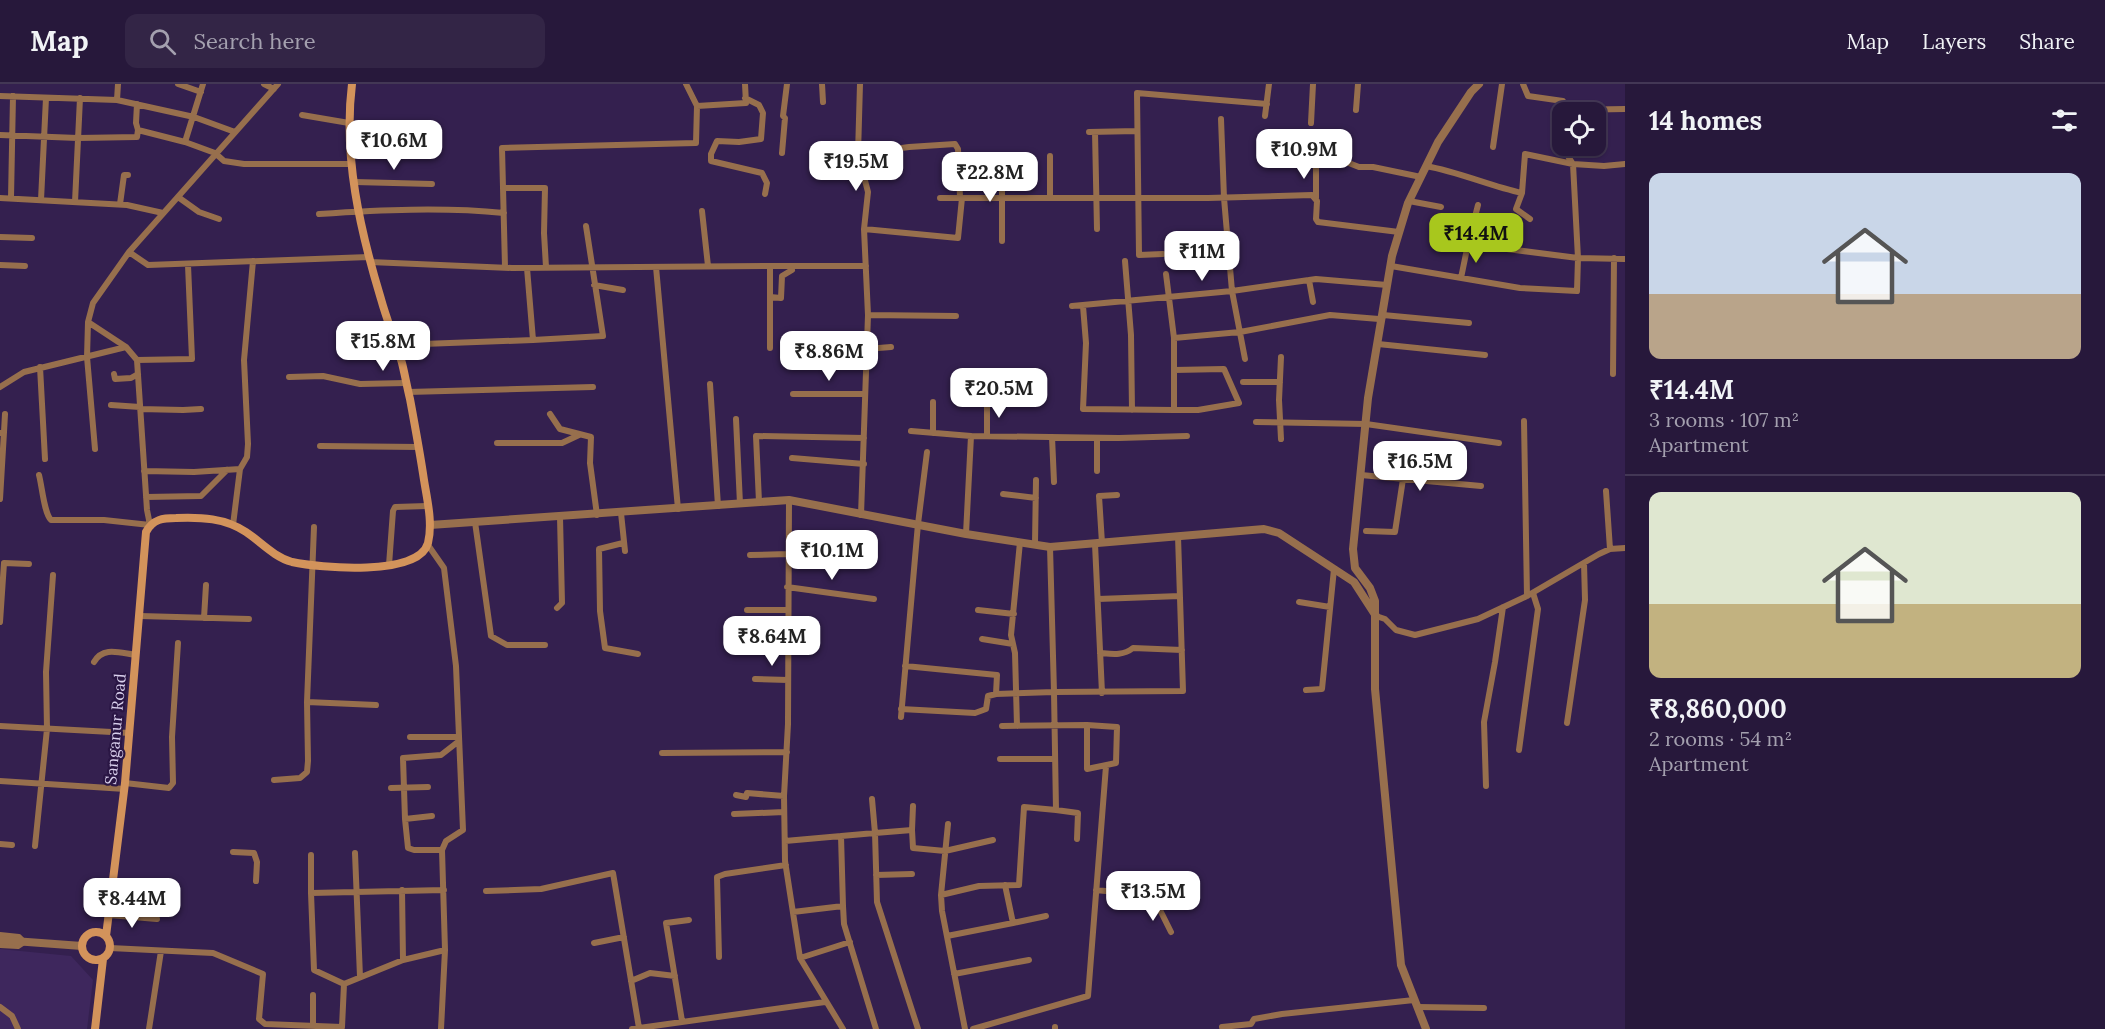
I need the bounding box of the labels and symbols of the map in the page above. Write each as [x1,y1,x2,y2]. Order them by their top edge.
pin: ₹10.6M [345,120,443,171]
pin: ₹10.9M [1255,129,1353,180]
pin: ₹19.5M [807,141,905,192]
pin: ₹22.8M [941,152,1039,203]
pin: ₹14.4M [1427,213,1525,264]
pin: ₹11M [1166,231,1238,282]
pin: ₹15.8M [334,321,432,372]
pin: ₹8.86M [780,331,878,382]
pin: ₹20.5M [950,368,1048,419]
pin: ₹16.5M [1371,441,1469,492]
pin: ₹10.1M [783,530,881,581]
pin: ₹8.64M [723,616,821,667]
street label: Sanganur Road [100,672,130,785]
pin: ₹13.5M [1104,871,1202,922]
pin: ₹8.44M [83,878,181,929]

